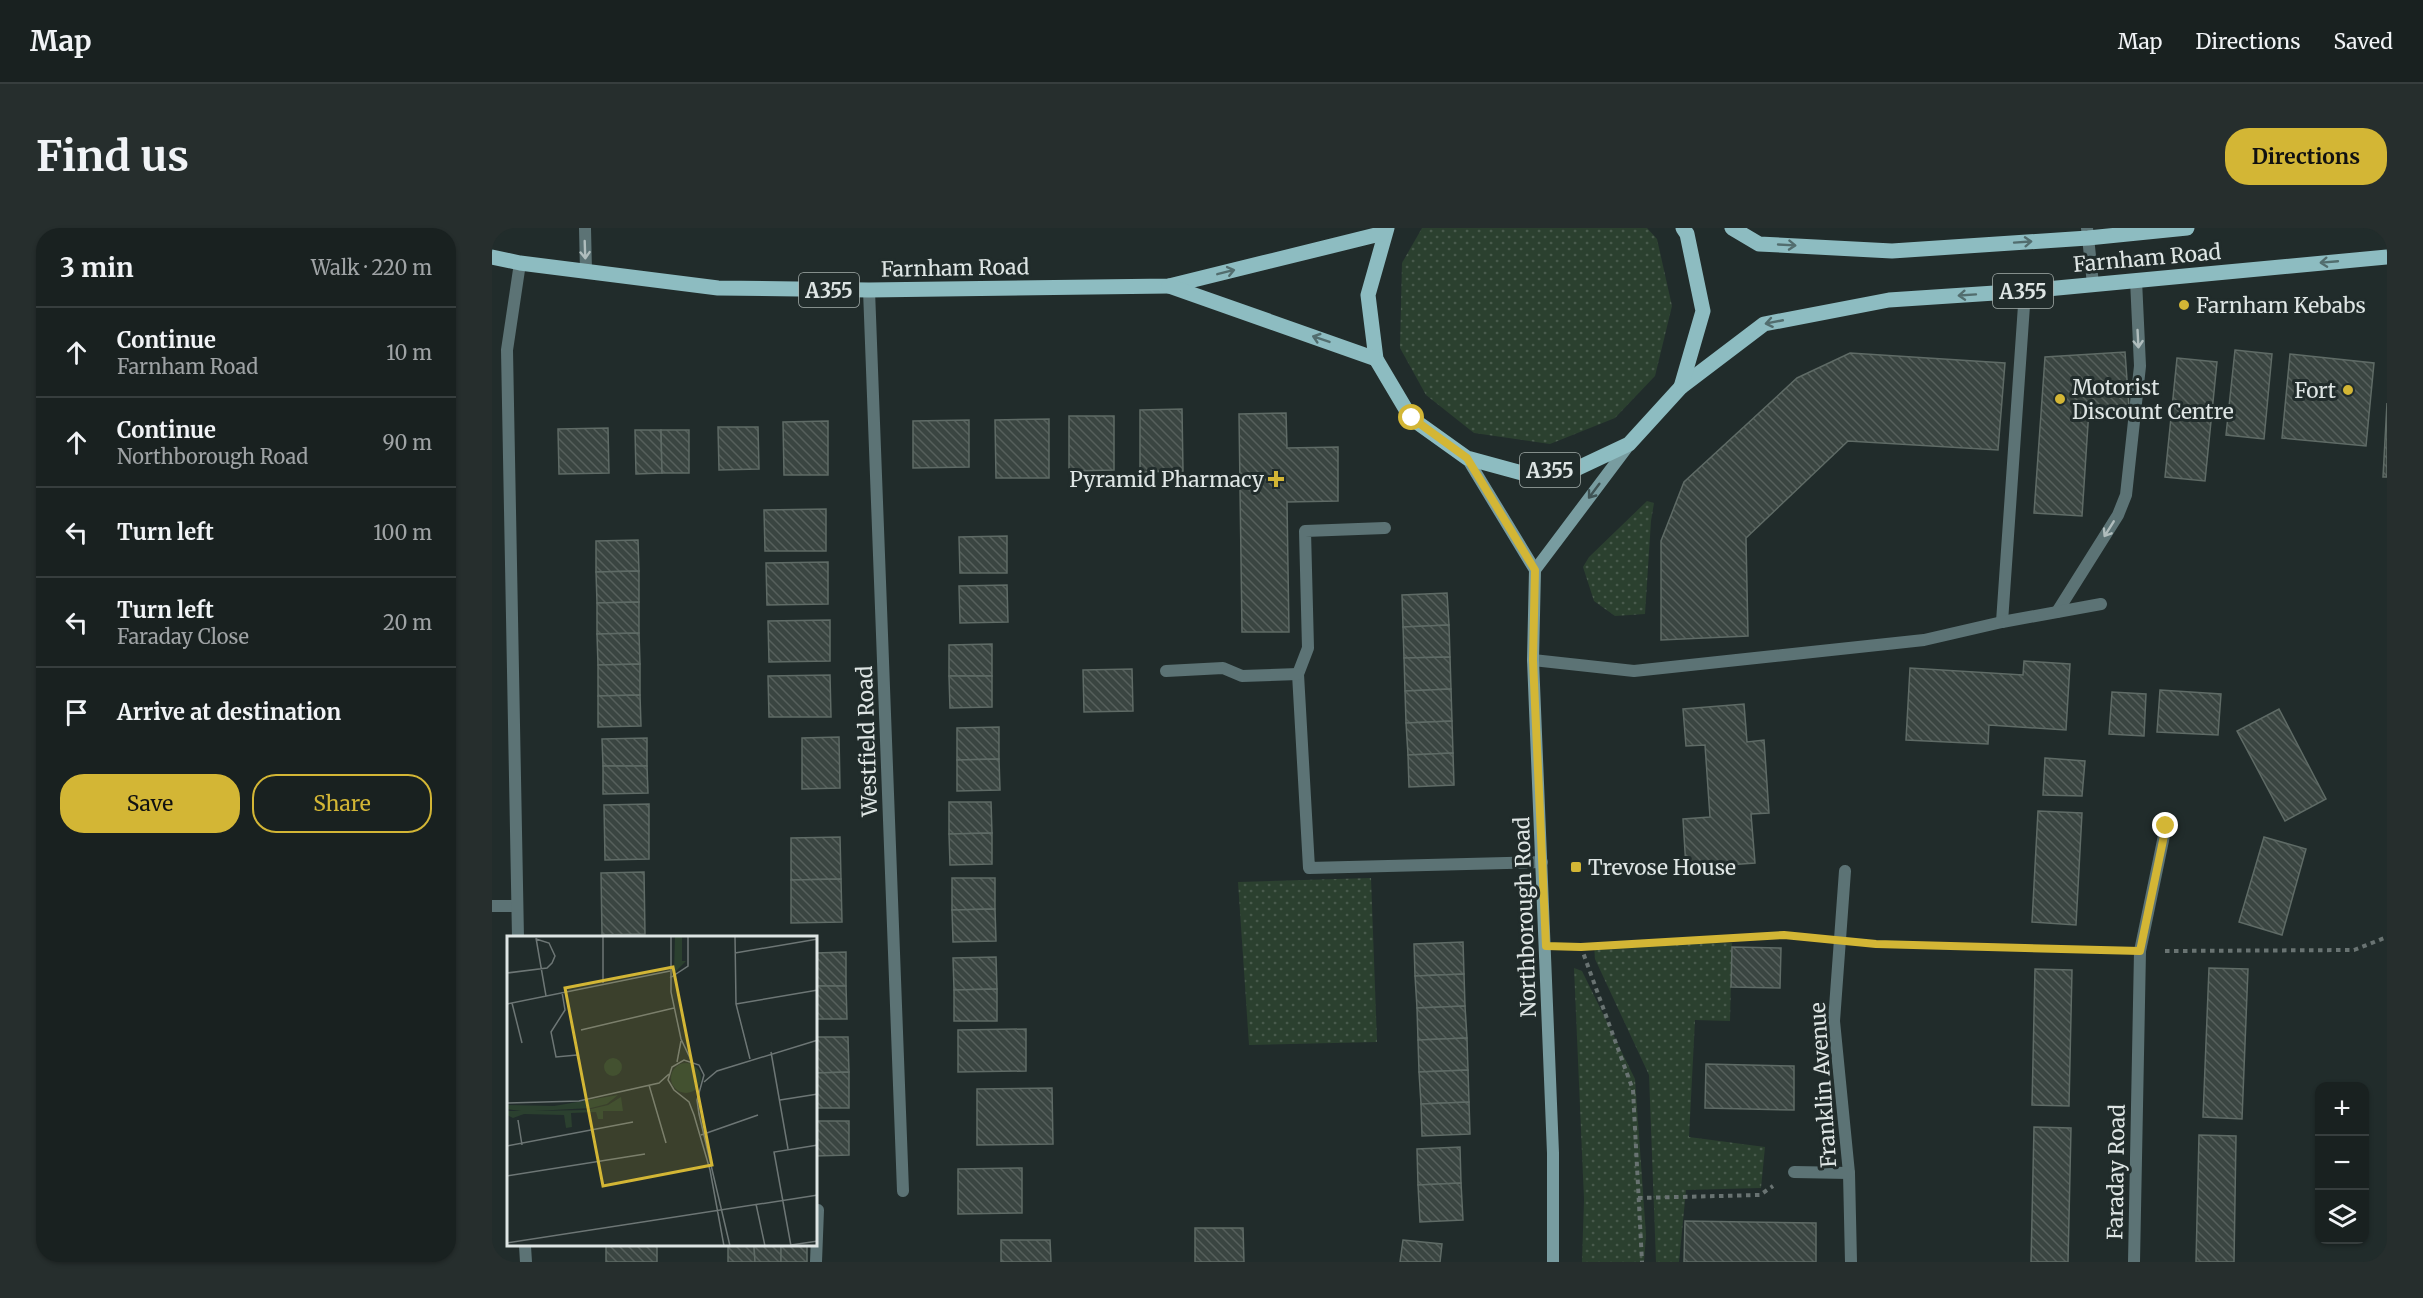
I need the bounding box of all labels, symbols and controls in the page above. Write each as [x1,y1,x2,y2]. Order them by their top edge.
text: Map [30,23,92,59]
text: Map [2118,28,2162,55]
text: Directions [2195,28,2300,55]
text: Saved [2333,28,2393,55]
button: Directions [2225,128,2387,185]
text: Find us [36,130,189,182]
one-way arrow [2013,236,2033,247]
street label: Farnham Road [2072,238,2222,278]
one-way arrow [580,239,591,259]
one-way arrow [1776,240,1796,251]
text: 3 min [60,251,134,284]
street label: Farnham Road [881,253,1030,283]
text: Walk · 220 m [311,255,432,280]
one-way arrow [2319,257,2339,268]
one-way arrow [1216,265,1235,277]
road number: A355 [799,273,859,307]
road number: A355 [1993,274,2053,308]
one-way arrow [1958,289,1978,300]
place label: Farnham Kebabs [2196,292,2366,319]
marker: Farnham Kebabs [2177,298,2191,312]
one-way arrow [1765,317,1785,328]
text: Continue [117,326,216,354]
one-way arrow [2133,328,2144,348]
one-way arrow [1312,333,1331,344]
icon: ahead [60,336,93,369]
text: 10 m [386,340,432,365]
text: Farnham Road [117,354,258,379]
place label: Motorist Discount Centre [2072,374,2234,425]
place label: Fort [2294,377,2336,404]
marker: Fort [2341,383,2355,397]
marker: Motorist Discount Centre [2053,392,2067,406]
route start [1398,404,1424,430]
text: Continue [117,416,216,444]
icon: ahead [60,426,93,459]
text: 90 m [382,430,432,455]
text: Northborough Road [117,444,308,469]
road number: A355 [1520,453,1580,487]
place label: Pyramid Pharmacy [1069,466,1265,493]
marker: Pyramid Pharmacy [1269,472,1283,486]
one-way arrow [1588,482,1601,498]
icon: left [60,516,93,549]
text: Turn left [117,518,214,546]
text: 100 m [373,520,432,545]
one-way arrow [2103,520,2115,537]
text: Turn left [117,596,214,624]
icon: left [60,606,93,639]
text: 20 m [383,610,432,635]
text: Faraday Close [117,624,249,649]
street label: Westfield Road [851,665,883,818]
icon: arrive [60,696,93,729]
text: Arrive at destination [117,698,341,726]
button: Save [60,774,240,833]
button: Share [252,774,432,833]
route end [2152,812,2178,838]
street label: Northborough Road [1508,816,1542,1018]
place label: Trevose House [1588,854,1736,881]
marker: Trevose House [1569,860,1583,874]
inset map [507,936,818,1247]
street label: Franklin Avenue [1804,1001,1842,1169]
map controls [2315,1082,2369,1244]
button: + [2315,1082,2369,1136]
street label: Faraday Road [2101,1104,2131,1240]
button: − [2315,1136,2369,1190]
button: layers [2315,1190,2369,1244]

